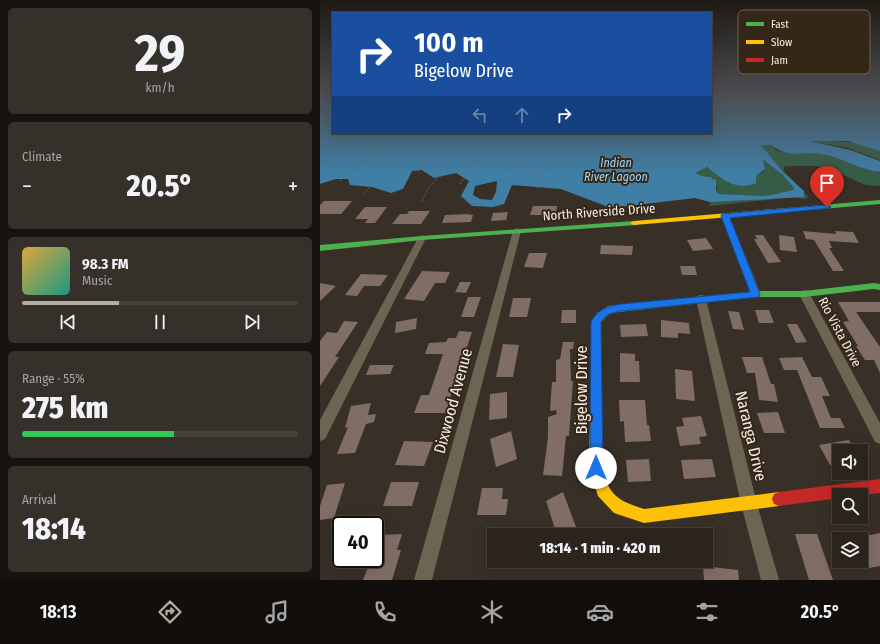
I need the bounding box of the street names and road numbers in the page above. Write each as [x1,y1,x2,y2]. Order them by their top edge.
street label: North Riverside Drive [542,201,656,223]
street label: Rio Vista Drive [815,295,865,369]
street label: Dixwood Avenue [430,346,476,456]
street label: Bigelow Drive [572,346,591,434]
street label: Naranga Drive [731,389,771,483]

